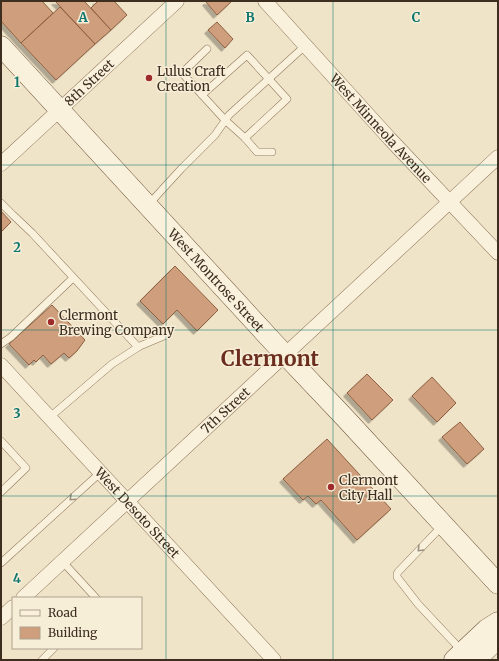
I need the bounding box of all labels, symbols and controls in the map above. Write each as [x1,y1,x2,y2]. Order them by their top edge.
text: A [77,9,88,26]
text: B [245,9,255,26]
text: C [412,9,421,26]
street label: 8th Street [61,56,118,110]
place label: Lulus Craft Creation [157,63,226,95]
street label: West Minneola Avenue [325,70,435,187]
marker: Lulus Craft Creation [144,73,154,83]
text: 1 [14,74,20,91]
street label: West Montrose Street [163,224,268,336]
text: 2 [13,239,21,256]
place label: Clermont Brewing Company [59,307,175,339]
marker: Clermont Brewing Company [46,317,56,327]
district label: Clermont [221,345,320,372]
street label: 7th Street [197,384,254,438]
text: 3 [13,405,21,422]
street label: West Desoto Street [90,463,183,562]
place label: Clermont City Hall [339,472,398,504]
marker: Clermont City Hall [326,482,336,492]
one-way arrow [69,493,77,501]
one-way arrow [417,544,425,552]
text: 4 [13,570,22,587]
legend [12,597,142,649]
text: Road [48,605,77,620]
text: Building [48,625,98,640]

